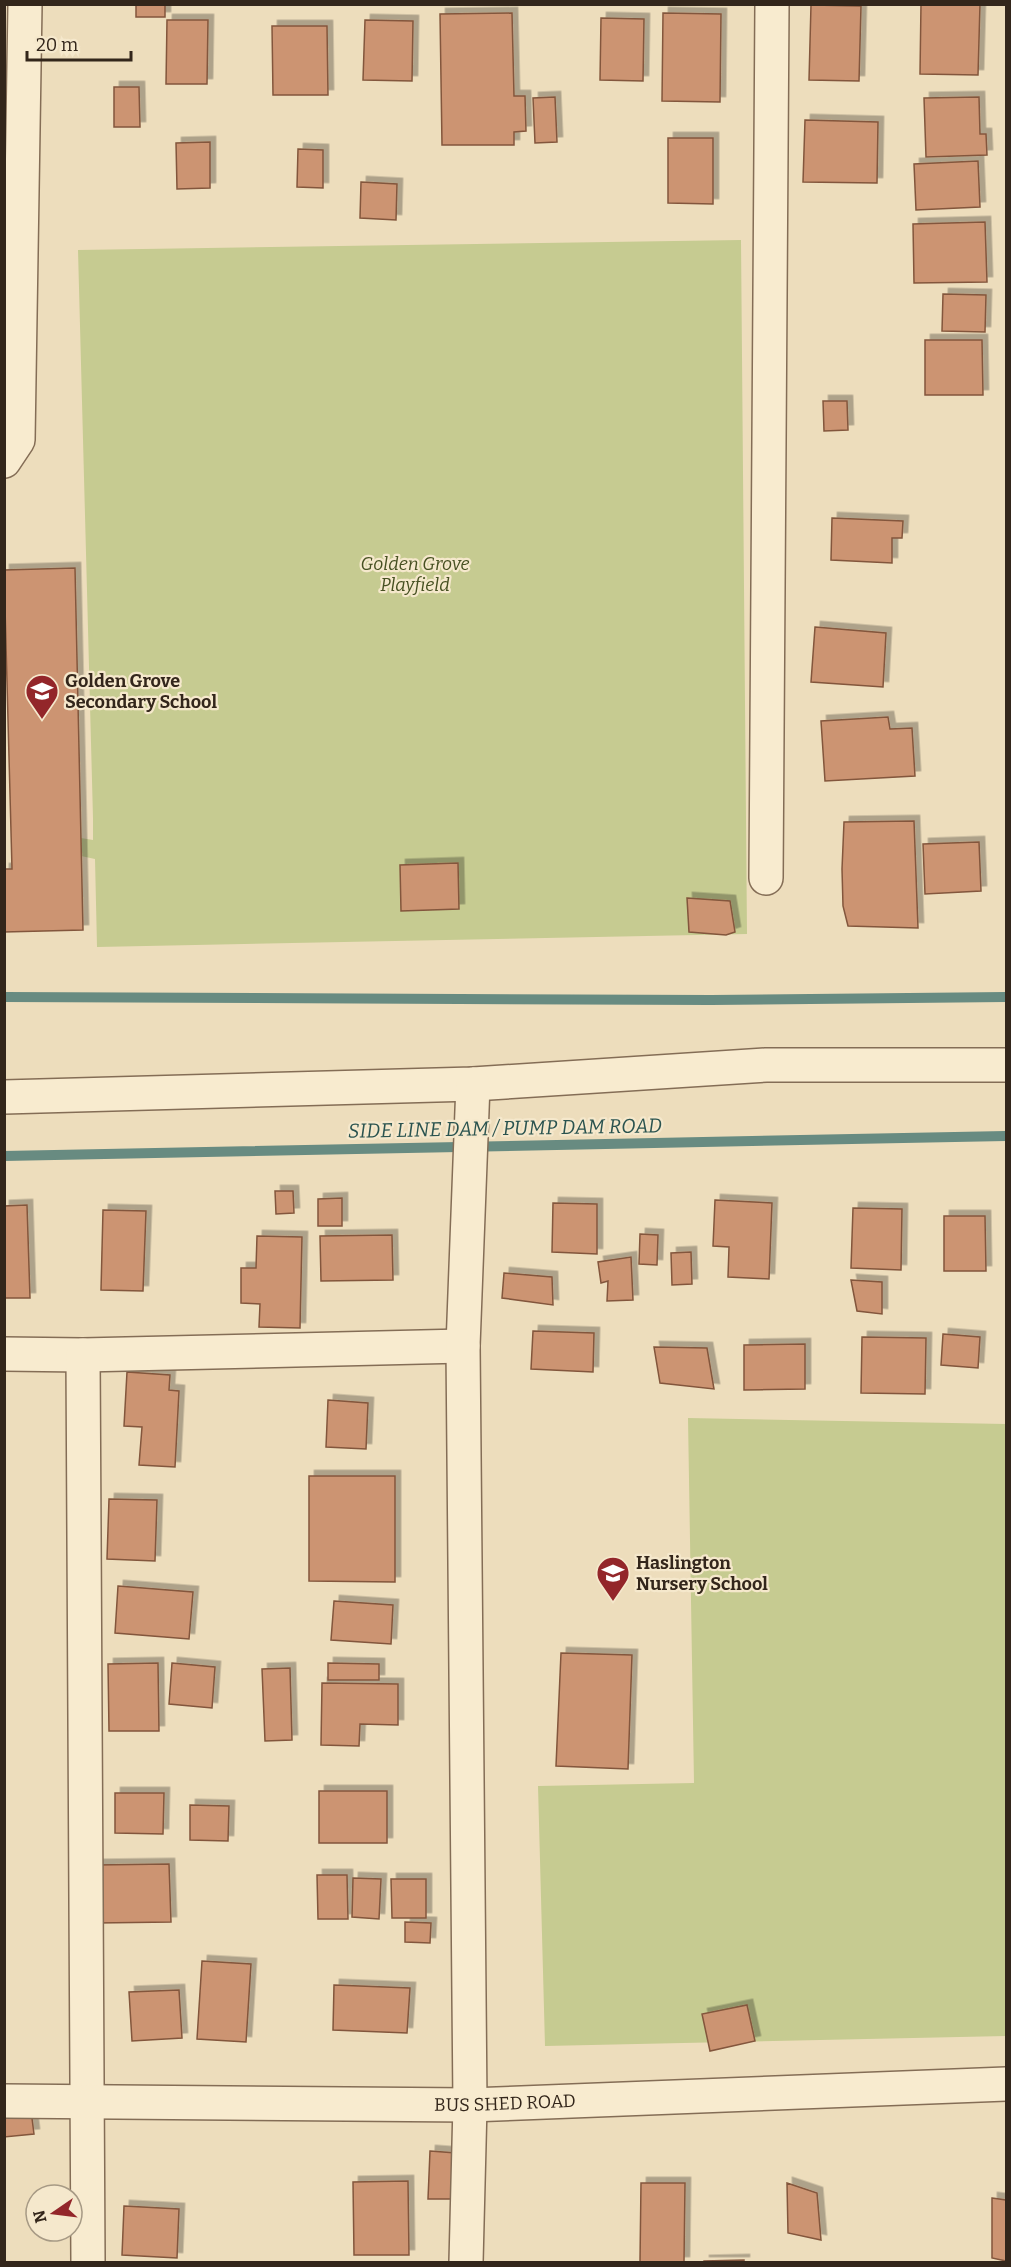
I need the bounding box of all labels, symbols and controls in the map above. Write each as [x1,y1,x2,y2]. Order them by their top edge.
scale bar [27,24,130,62]
text: 20 m [36,34,78,56]
park label: Golden Grove Playfield [360,553,470,596]
place label: Golden Grove Secondary School [65,670,217,713]
school or university icon: Golden Grove Secondary School [24,673,60,720]
water label: SIDE LINE DAM / PUMP DAM ROAD [348,1113,662,1143]
place label: Haslington Nursery School [636,1552,768,1595]
school or university icon: Haslington Nursery School [595,1555,631,1602]
street label: BUS SHED ROAD [434,2090,576,2116]
north arrow [24,2183,84,2243]
text: N [29,2208,51,2225]

